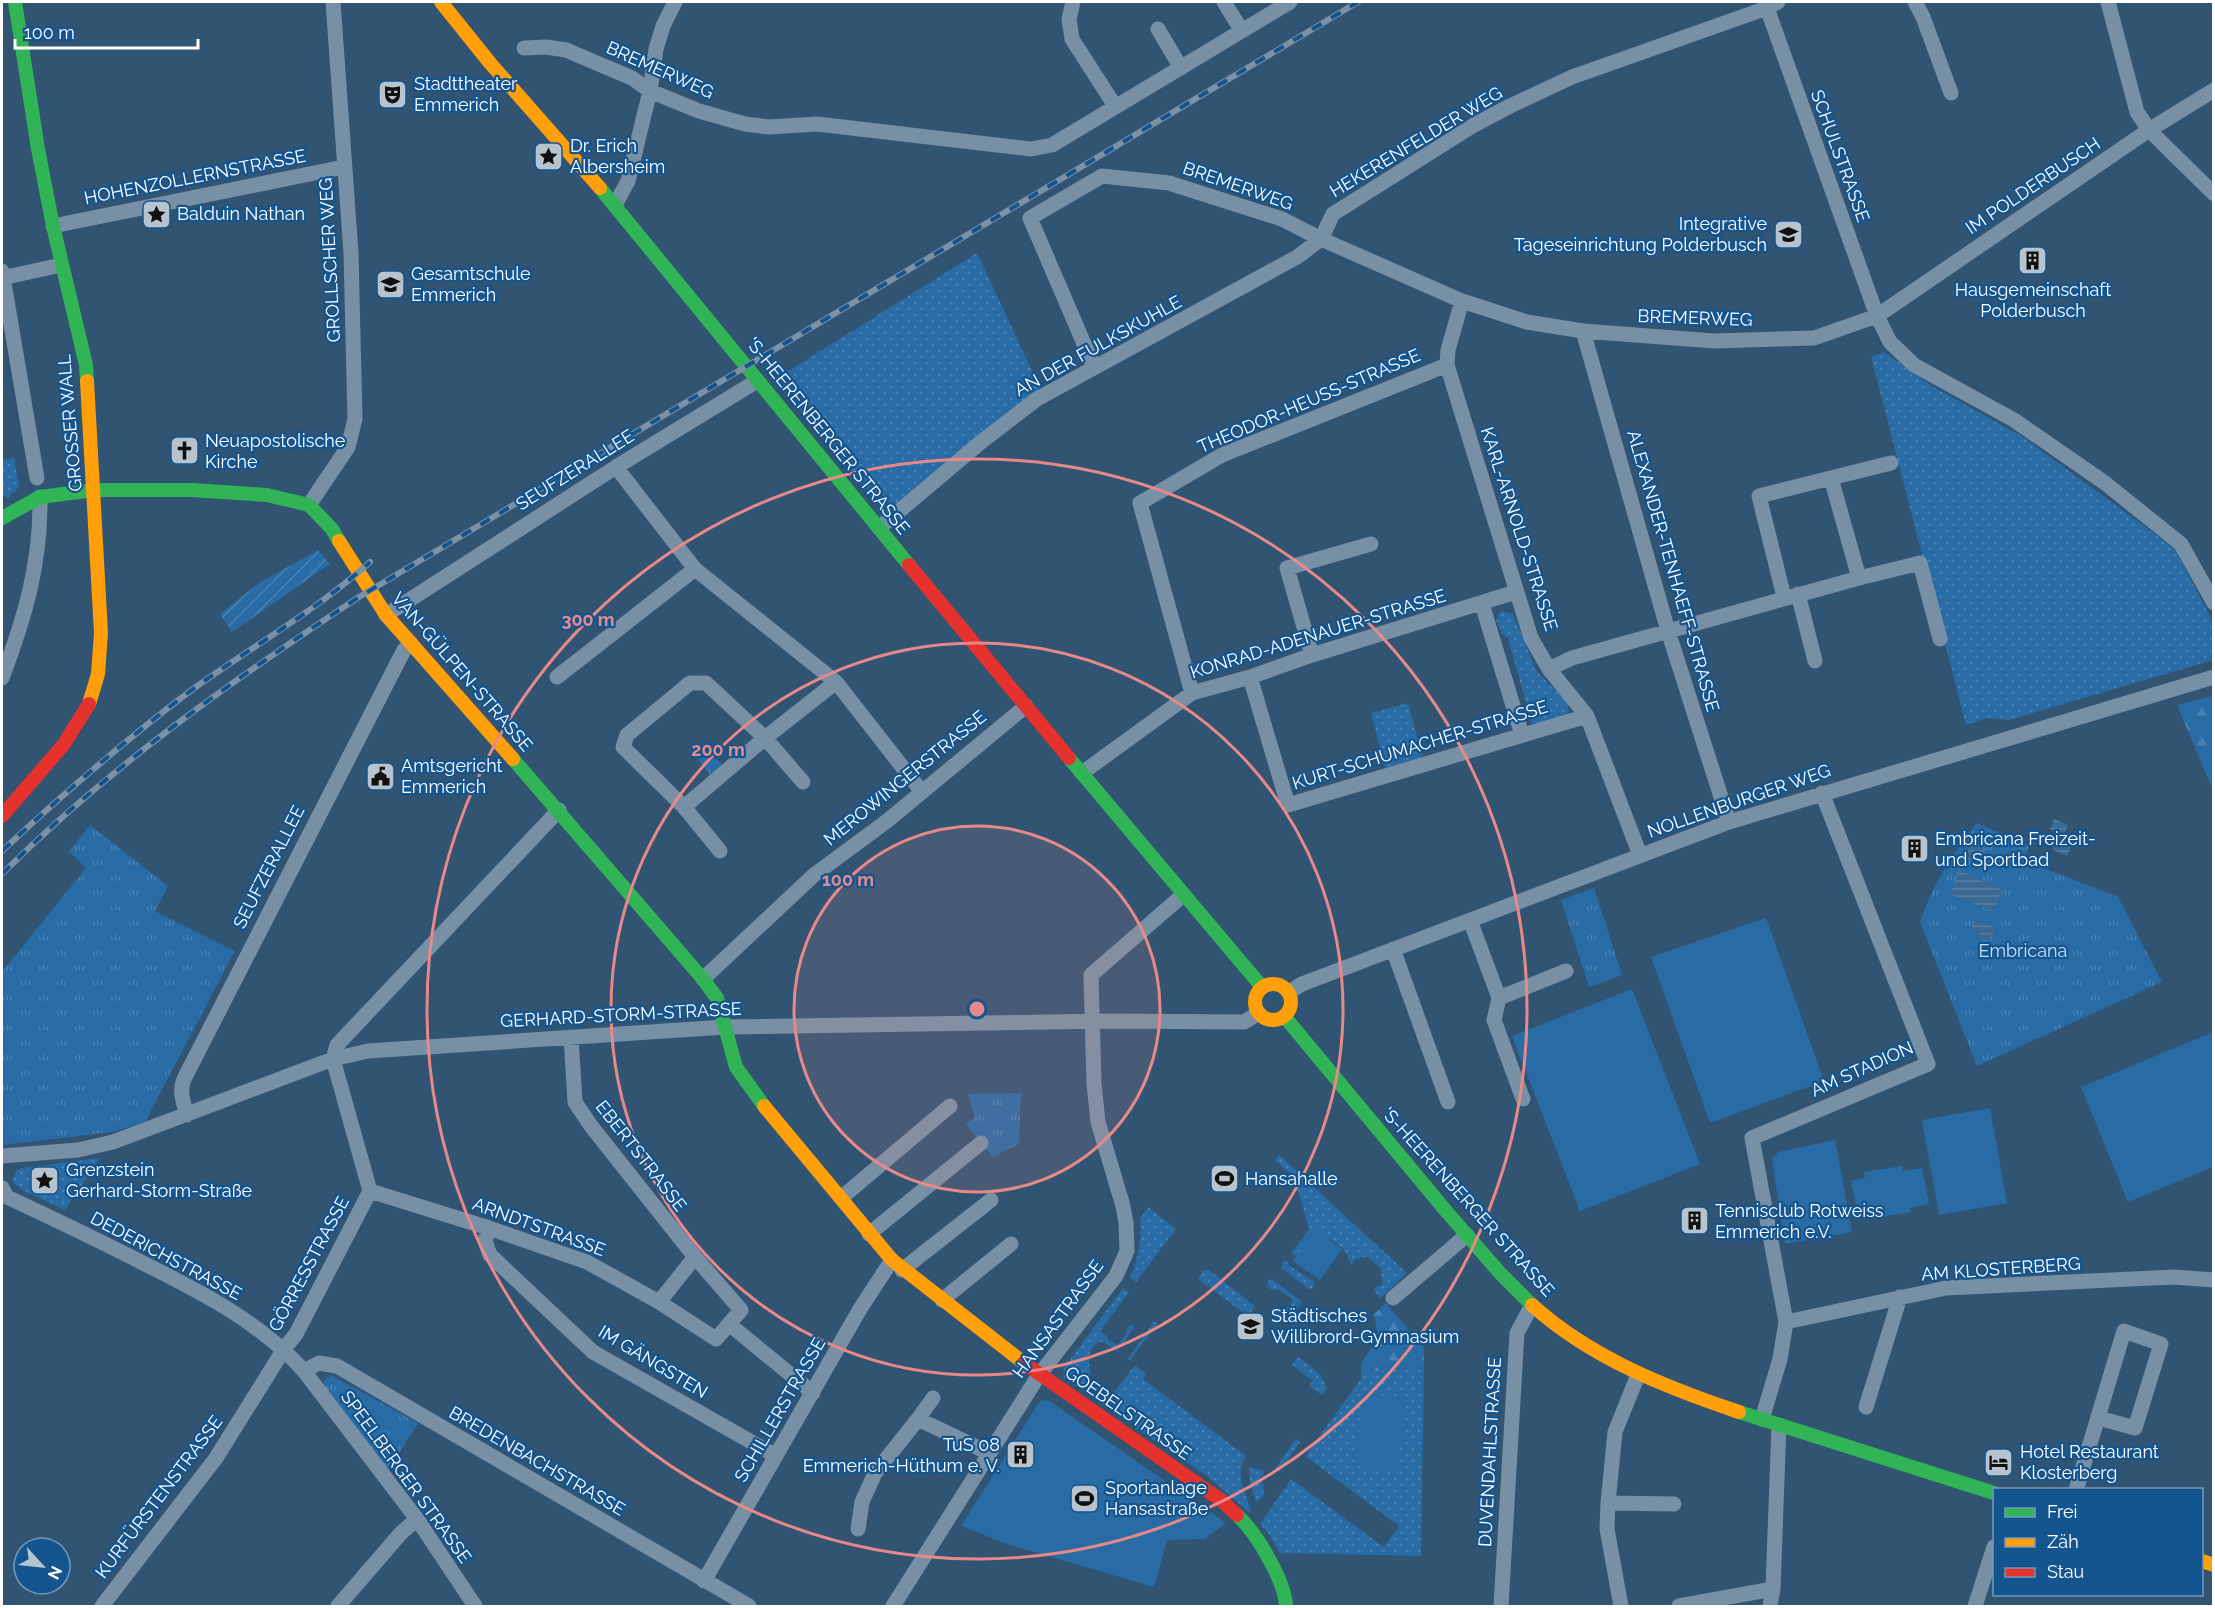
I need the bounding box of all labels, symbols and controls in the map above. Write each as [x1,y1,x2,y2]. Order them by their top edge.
scale bar [15,12,198,50]
text: 100 m [24,22,75,43]
street label: BREMERWEG [603,37,717,103]
place label: Stadttheater Emmerich [414,73,518,115]
theatre icon: Stadttheater Emmerich [377,78,409,110]
street label: HEKERENFELDER WEG [1326,82,1506,201]
street label: SCHULSTRASSE [1807,87,1874,225]
street label: IM POLDERBUSCH [1961,133,2104,238]
place label: Dr. Erich Albersheim [570,135,665,177]
place icon: Dr. Erich Albersheim [533,140,565,172]
street label: HOHENZOLLERNSTRASSE [82,145,308,208]
street label: BREMERWEG [1180,157,1296,214]
street label: GROLLSCHER WEG [315,177,344,343]
place icon: Balduin Nathan [140,198,172,230]
place label: Balduin Nathan [177,203,305,224]
place label: Integrative Tageseinrichtung Polderbusch [1514,213,1767,255]
school or university icon: Integrative Tageseinrichtung Polderbusch [1772,218,1804,250]
building icon: Hausgemeinschaft Polderbusch [2017,245,2049,277]
place label: Gesamtschule Emmerich [411,263,531,305]
school or university icon: Gesamtschule Emmerich [374,268,406,300]
place label: Hausgemeinschaft Polderbusch [1955,279,2111,321]
street label: AN DER FULKSKUHLE [1010,291,1185,400]
street label: BREMERWEG [1637,305,1753,330]
street label: 'S-HEERENBERGER STRASSE [742,333,914,538]
street label: THEODOR-HEUSS-STRASSE [1194,344,1423,457]
street label: GROSSER WALL [53,353,86,493]
street label: KARL-ARNOLD-STRASSE [1477,424,1562,633]
street label: SEUFZERALLEE [512,425,638,514]
street label: ALEXANDER-TENHAEFF-STRASSE [1623,428,1724,714]
place label: Neuapostolische Kirche [205,430,346,472]
church icon: Neuapostolische Kirche [168,435,200,467]
street label: KONRAD-ADENAUER-STRASSE [1187,585,1448,682]
street label: VAN-GÜLPEN-STRASSE [388,588,537,755]
text: 300 m [561,609,615,630]
street label: KURT-SCHUMACHER-STRASSE [1290,696,1550,793]
street label: MEROWINGERSTRASSE [819,706,990,850]
text: 200 m [691,739,745,760]
place label: Amtsgericht Emmerich [401,755,503,797]
street label: NOLLENBURGER WEG [1644,759,1833,842]
public building icon: Amtsgericht Emmerich [364,760,396,792]
street label: SEUFZERALLEE [229,802,309,932]
place label: Embricana Freizeit- und Sportbad [1935,828,2096,870]
building icon: Embricana Freizeit- und Sportbad [1898,833,1930,865]
text: 100 m [822,869,874,890]
park label: Embricana [1979,940,2067,961]
street label: GERHARD-STORM-STRASSE [500,998,742,1031]
centre of rings [967,999,987,1019]
street label: AM STADION [1807,1037,1916,1101]
street label: EBERTSTRASSE [592,1096,691,1215]
street label: 'S-HEERENBERGER STRASSE [1378,1103,1559,1301]
place label: Grenzstein Gerhard-Storm-Straße [66,1159,253,1201]
sports icon: Hansahalle [1208,1163,1240,1195]
place icon: Grenzstein Gerhard-Storm-Straße [29,1164,61,1196]
place label: Hansahalle [1245,1168,1338,1189]
street label: GÖRRESSTRASSE [264,1193,353,1335]
street label: ARNDTSTRASSE [470,1193,608,1260]
place label: Tennisclub Rotweiss Emmerich e.V. [1715,1200,1884,1242]
building icon: Tennisclub Rotweiss Emmerich e.V. [1678,1205,1710,1237]
street label: DEDERICHSTRASSE [87,1207,245,1304]
street label: AM KLOSTERBERG [1921,1252,2081,1285]
street label: HANSASTRASSE [1008,1256,1107,1382]
place label: Städtisches Willibrord-Gymnasium [1271,1305,1459,1347]
school or university icon: Städtisches Willibrord-Gymnasium [1234,1310,1266,1342]
street label: IM GÄNGSTEN [595,1321,712,1402]
street label: SCHILLERSTRASSE [730,1334,829,1486]
street label: DUVENDAHLSTRASSE [1474,1356,1505,1548]
street label: GOEBELSTRASSE [1061,1361,1195,1464]
street label: SPEELBERGER STRASSE [337,1386,476,1567]
street label: BREDENBACHSTRASSE [445,1402,629,1520]
street label: KURFÜRSTENSTRASSE [91,1411,227,1582]
place label: TuS 08 Emmerich-Hüthum e. V. [803,1434,1000,1476]
building icon: TuS 08 Emmerich-Hüthum e. V. [1005,1439,1037,1471]
place label: Hotel Restaurant Klosterberg [2020,1441,2159,1483]
hotel icon: Hotel Restaurant Klosterberg [1983,1446,2015,1478]
place label: Sportanlage Hansastraße [1105,1477,1209,1519]
sports icon: Sportanlage Hansastraße [1068,1482,1100,1514]
legend [1993,1488,2203,1596]
text: Frei [2047,1501,2077,1522]
text: Zäh [2047,1531,2079,1552]
north arrow [12,1536,72,1596]
text: Stau [2047,1561,2084,1582]
text: N [44,1563,66,1582]

